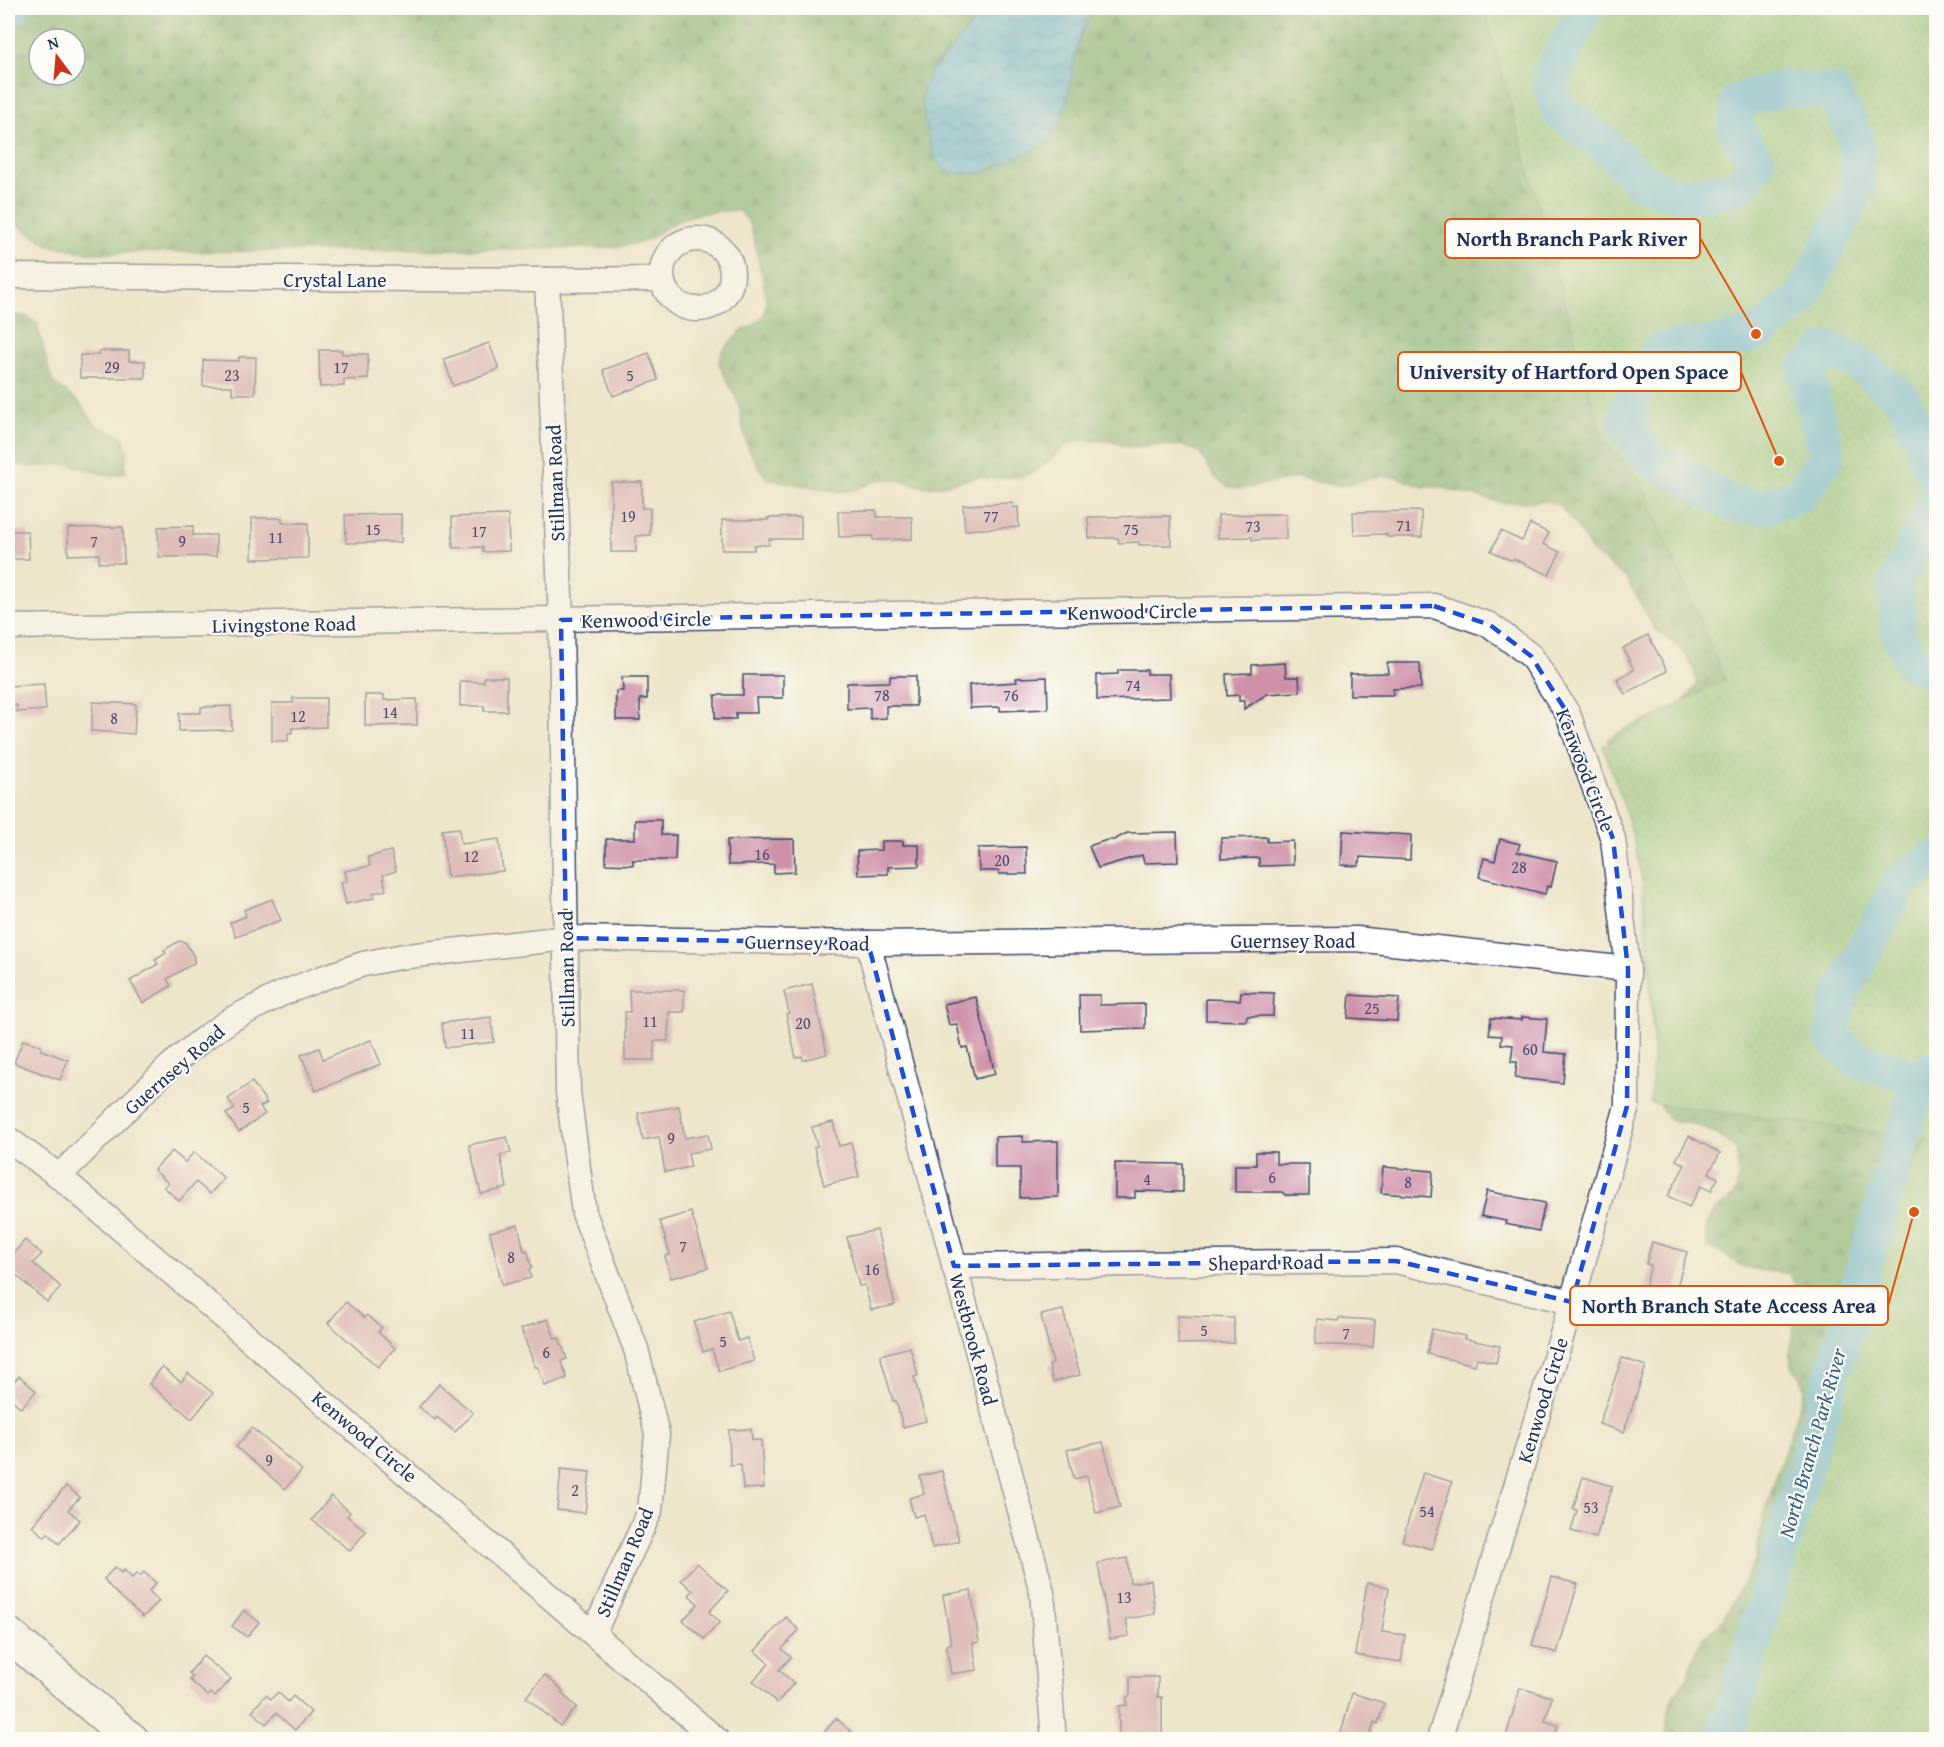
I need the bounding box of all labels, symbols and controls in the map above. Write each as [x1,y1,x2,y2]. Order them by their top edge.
north arrow [27,27,87,87]
text: N [44,29,62,56]
callout: North Branch Park River [1445,219,1700,258]
text: North Branch Park River [1457,223,1688,254]
street label: Crystal Lane [283,265,387,294]
callout: University of Hartford Open Space [1398,352,1741,391]
house number: 29 [104,355,120,379]
house number: 17 [333,355,349,379]
text: University of Hartford Open Space [1409,356,1729,387]
house number: 23 [224,363,240,387]
house number: 5 [626,363,634,387]
street label: Stillman Road [538,424,572,542]
house number: 19 [620,504,636,528]
house number: 77 [983,504,999,528]
house number: 71 [1396,513,1412,537]
house number: 73 [1245,514,1261,538]
house number: 15 [365,517,381,541]
house number: 75 [1123,517,1139,541]
house number: 17 [471,519,487,543]
house number: 11 [268,525,284,549]
house number: 7 [90,529,98,553]
house number: 9 [178,529,186,553]
street label: Kenwood Circle [1067,595,1197,627]
street label: Kenwood Circle [581,603,711,635]
street label: Livingstone Road [212,608,357,640]
house number: 74 [1125,673,1141,697]
house number: 78 [874,683,890,707]
house number: 76 [1003,683,1019,707]
house number: 14 [382,700,398,724]
house number: 12 [290,704,306,728]
street label: Kenwood Circle [1549,704,1623,836]
house number: 8 [110,706,118,730]
house number: 16 [754,842,770,866]
house number: 12 [463,844,479,868]
house number: 20 [994,848,1010,872]
house number: 28 [1511,855,1527,879]
street label: Stillman Road [550,910,582,1028]
street label: Guernsey Road [744,926,870,958]
street label: Guernsey Road [1231,926,1356,955]
house number: 25 [1364,996,1380,1020]
house number: 11 [642,1009,658,1033]
house number: 20 [795,1011,811,1035]
street label: Guernsey Road [117,1017,231,1121]
house number: 11 [460,1021,476,1045]
house number: 60 [1522,1037,1538,1061]
house number: 5 [242,1095,250,1119]
house number: 9 [667,1126,675,1150]
house number: 6 [1268,1165,1276,1189]
house number: 4 [1143,1167,1151,1191]
house number: 8 [1404,1170,1412,1194]
house number: 7 [679,1234,687,1258]
house number: 8 [507,1245,515,1269]
street label: Shepard Road [1208,1246,1324,1278]
house number: 16 [864,1257,880,1281]
street label: Westbrook Road [942,1270,1006,1409]
callout: North Branch State Access Area [1570,1286,1888,1325]
text: North Branch State Access Area [1582,1290,1876,1321]
house number: 5 [1200,1318,1208,1342]
house number: 7 [1342,1321,1350,1345]
house number: 5 [719,1329,727,1353]
street label: Kenwood Circle [1509,1334,1575,1466]
house number: 6 [542,1340,550,1364]
water label: North Branch Park River [1770,1343,1854,1542]
street label: Kenwood Circle [306,1383,424,1489]
house number: 9 [265,1448,273,1472]
house number: 2 [571,1478,579,1502]
house number: 53 [1583,1495,1599,1519]
house number: 54 [1419,1499,1435,1523]
street label: Stillman Road [588,1502,660,1621]
house number: 13 [1116,1585,1132,1609]

